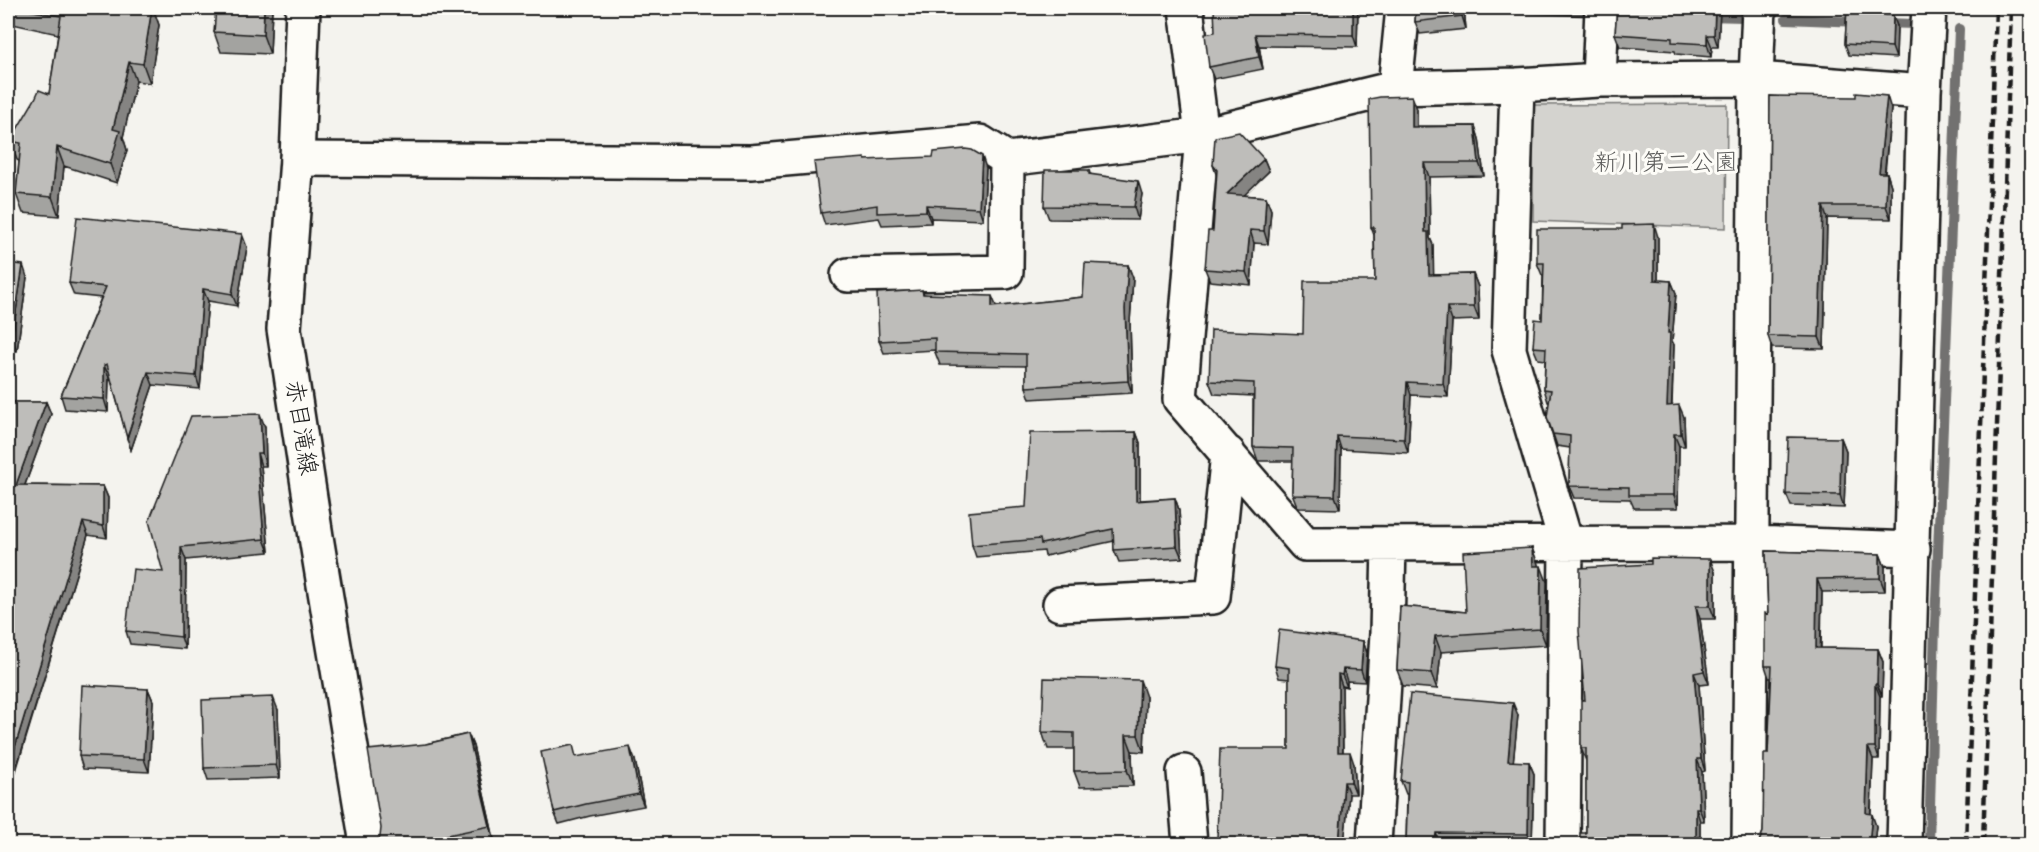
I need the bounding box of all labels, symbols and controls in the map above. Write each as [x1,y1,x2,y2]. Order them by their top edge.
park label: 新川第二公園 [1594,148,1738,182]
street label: 赤目滝線 [275,378,323,478]

